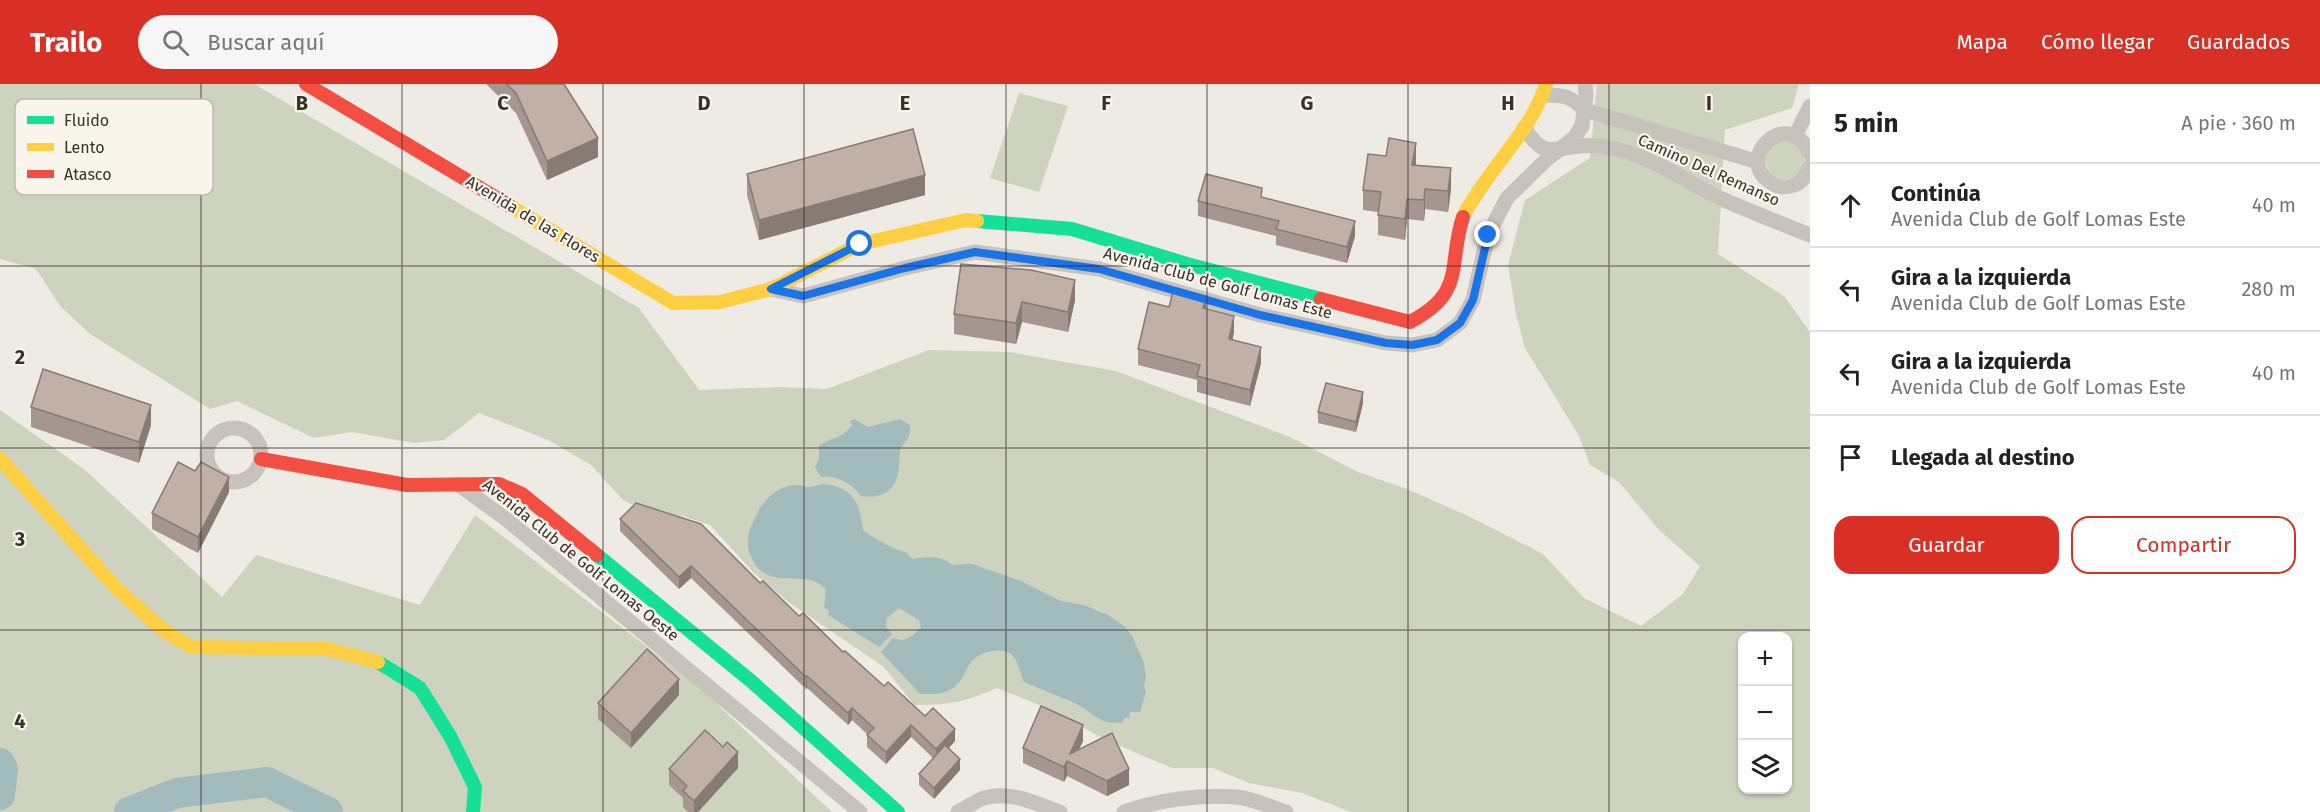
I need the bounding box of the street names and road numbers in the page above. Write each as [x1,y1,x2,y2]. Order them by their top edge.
street label: Camino Del Remanso [1635,130,1783,210]
street label: Avenida de las Flores [463,171,603,267]
street label: Avenida Club de Golf Lomas Este [1102,243,1334,323]
street label: Avenida Club de Golf Lomas Oeste [479,475,683,645]

